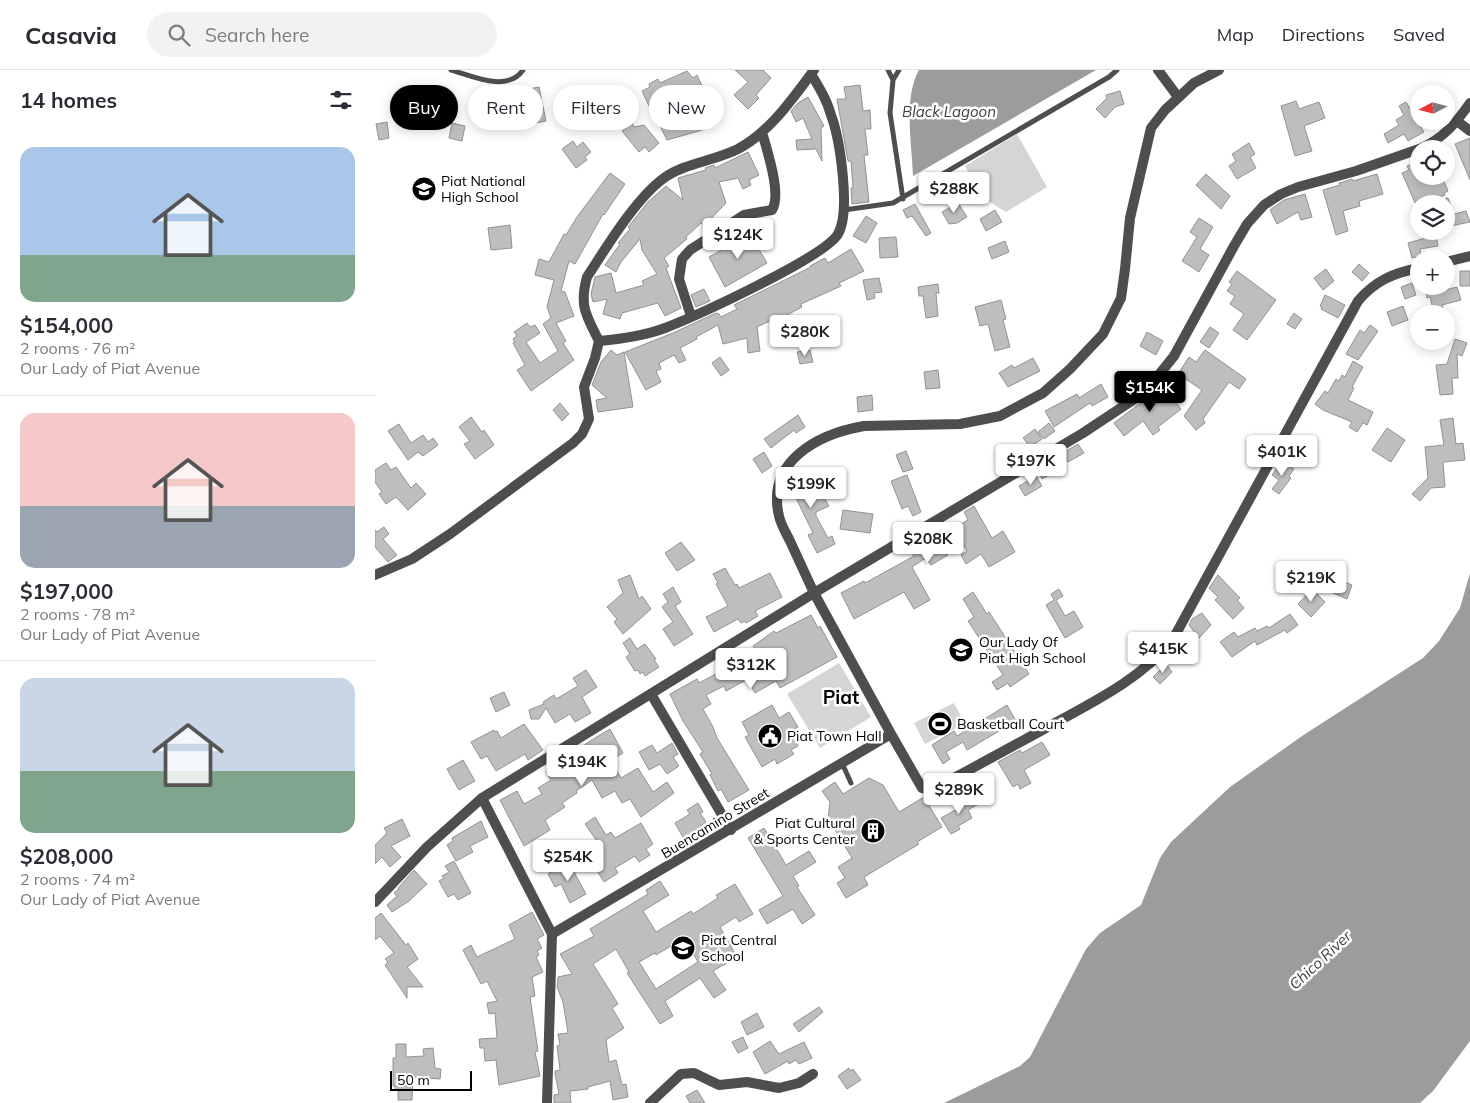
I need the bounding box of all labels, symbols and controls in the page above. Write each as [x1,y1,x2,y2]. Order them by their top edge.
search box [147,12,497,57]
text: Casavia [25,20,117,50]
icon: search [165,21,193,49]
text: Search here [205,23,309,47]
text: Map [1217,23,1254,46]
text: Directions [1282,23,1365,46]
text: Saved [1393,23,1445,46]
chip: Buy [390,85,458,130]
chip: Rent [468,85,543,130]
chip: Filters [553,85,639,130]
chip: New [649,85,724,130]
north arrow [1410,85,1455,130]
map controls [1410,85,1455,350]
icon: filters [327,86,355,114]
text: 14 homes [20,87,117,113]
water label: Black Lagoon [902,102,996,121]
button: locate [1410,140,1455,185]
place label: Piat National High School [441,172,525,206]
pin: $288K [919,172,989,214]
school or university icon: Piat National High School [411,176,437,202]
text: $288K [929,178,979,198]
icon: home [143,180,233,270]
button: layers [1410,195,1455,240]
pin: $124K [703,218,773,260]
text: $124K [713,224,763,244]
button: + [1410,250,1455,295]
button: − [1410,305,1455,350]
text: $154,000 [20,312,113,338]
pin: $280K [770,314,840,357]
text: $280K [780,321,830,341]
text: 2 rooms · 76 m² [20,338,135,358]
text: Our Lady of Piat Avenue [20,358,200,378]
pin: $154K [1115,370,1185,413]
text: $154K [1125,377,1175,397]
pin: $401K [1247,434,1317,477]
text: $401K [1257,441,1307,461]
pin: $197K [996,444,1066,486]
icon: home [143,445,233,535]
text: $197K [1006,450,1056,470]
pin: $199K [776,466,846,509]
text: $199K [786,473,836,493]
pin: $208K [893,522,963,564]
text: $208K [903,528,953,548]
pin: $219K [1276,560,1346,603]
text: $219K [1286,567,1336,587]
text: $197,000 [20,578,113,604]
text: 2 rooms · 78 m² [20,604,135,624]
text: Our Lady of Piat Avenue [20,624,200,644]
pin: $415K [1128,632,1198,674]
place label: Our Lady Of Piat High School [979,633,1086,667]
school or university icon: Our Lady Of Piat High School [948,637,974,663]
text: $415K [1138,638,1188,658]
pin: $312K [716,648,786,690]
text: $312K [726,654,776,674]
district label: Piat [823,685,859,709]
icon: home [143,710,233,800]
sports icon: Basketball Court [927,711,953,737]
place label: Basketball Court [957,715,1064,733]
public building icon: Piat Town Hall [757,723,783,749]
place label: Piat Town Hall [787,727,882,745]
pin: $194K [547,744,617,787]
text: $194K [557,751,607,771]
pin: $289K [924,772,994,815]
text: $289K [934,779,984,799]
street label: Buencamino Street [658,784,772,862]
place label: Piat Cultural & Sports Center [753,814,856,848]
building icon: Piat Cultural & Sports Center [860,818,886,844]
pin: $254K [533,840,603,882]
text: $208,000 [20,843,113,869]
text: $254K [543,846,593,866]
text: 2 rooms · 74 m² [20,869,135,889]
text: Our Lady of Piat Avenue [20,889,200,909]
water label: Chico River [1285,926,1355,993]
place label: Piat Central School [701,931,777,965]
school or university icon: Piat Central School [670,935,696,961]
scale bar [390,1068,473,1091]
text: 50 m [397,1071,430,1089]

